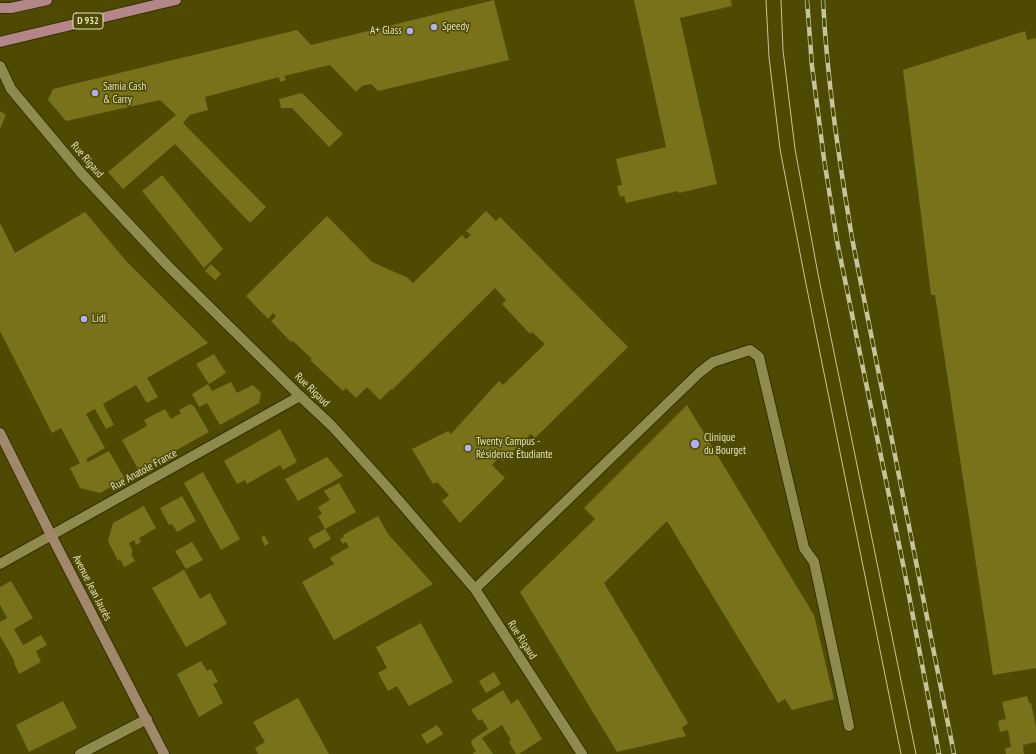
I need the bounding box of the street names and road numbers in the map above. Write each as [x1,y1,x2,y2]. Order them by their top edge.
road number: D 932 [73,13,103,29]
street label: Rue Rigaud [68,139,106,181]
street label: Rue Rigaud [292,370,332,410]
street label: Rue Anatole France [109,446,179,494]
street label: Avenue Jean Jaurès [70,553,114,623]
street label: Rue Rigaud [505,618,539,662]

